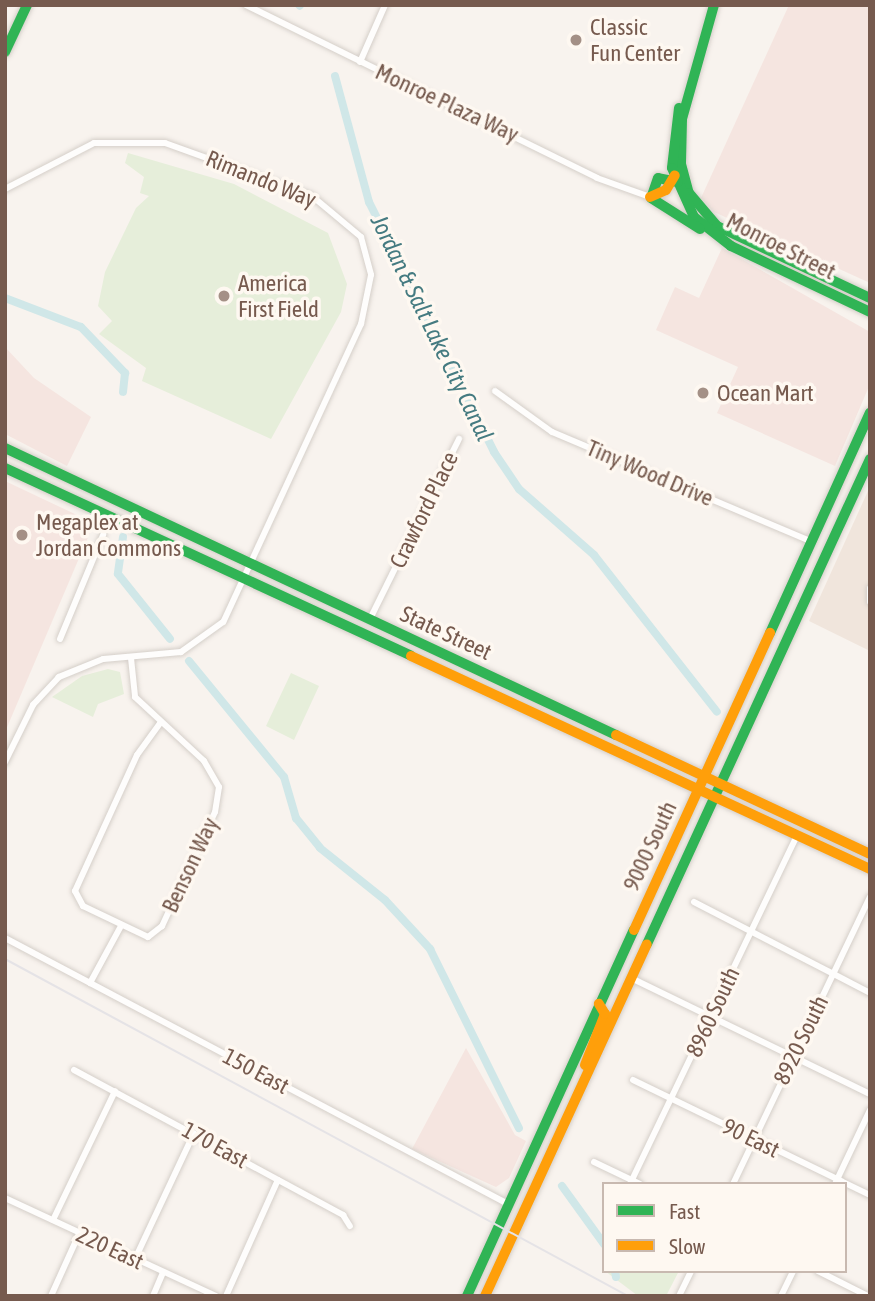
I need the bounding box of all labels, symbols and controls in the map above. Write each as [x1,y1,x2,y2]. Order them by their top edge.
place label: Classic Fun Center [590,13,680,67]
marker: Classic Fun Center [568,32,584,48]
street label: Monroe Plaza Way [371,58,523,148]
street label: Rimando Way [202,144,320,214]
street label: Monroe Street [722,207,840,285]
water label: Jordan & Salt Lake City Canal [365,210,499,446]
place label: America First Field [238,269,319,323]
marker: America First Field [216,288,232,304]
place label: Ocean Mart [717,379,814,407]
marker: Ocean Mart [695,385,711,401]
street label: Tiny Wood Drive [582,434,718,512]
street label: Crawford Place [384,447,464,573]
place label: Megaplex at Jordan Commons [36,508,181,562]
marker: Megaplex at Jordan Commons [14,527,30,543]
street label: State Street [396,600,496,666]
street label: 9000 South [617,797,683,895]
street label: Benson Way [156,813,224,917]
street label: 8960 South [680,963,746,1061]
street label: 8920 South [768,991,834,1089]
street label: 150 East [218,1042,294,1100]
street label: 90 East [718,1112,784,1164]
street label: 170 East [177,1116,253,1174]
legend [602,1182,847,1273]
text: Fast [669,1199,700,1223]
street label: 220 East [72,1221,148,1275]
text: Slow [669,1234,705,1258]

